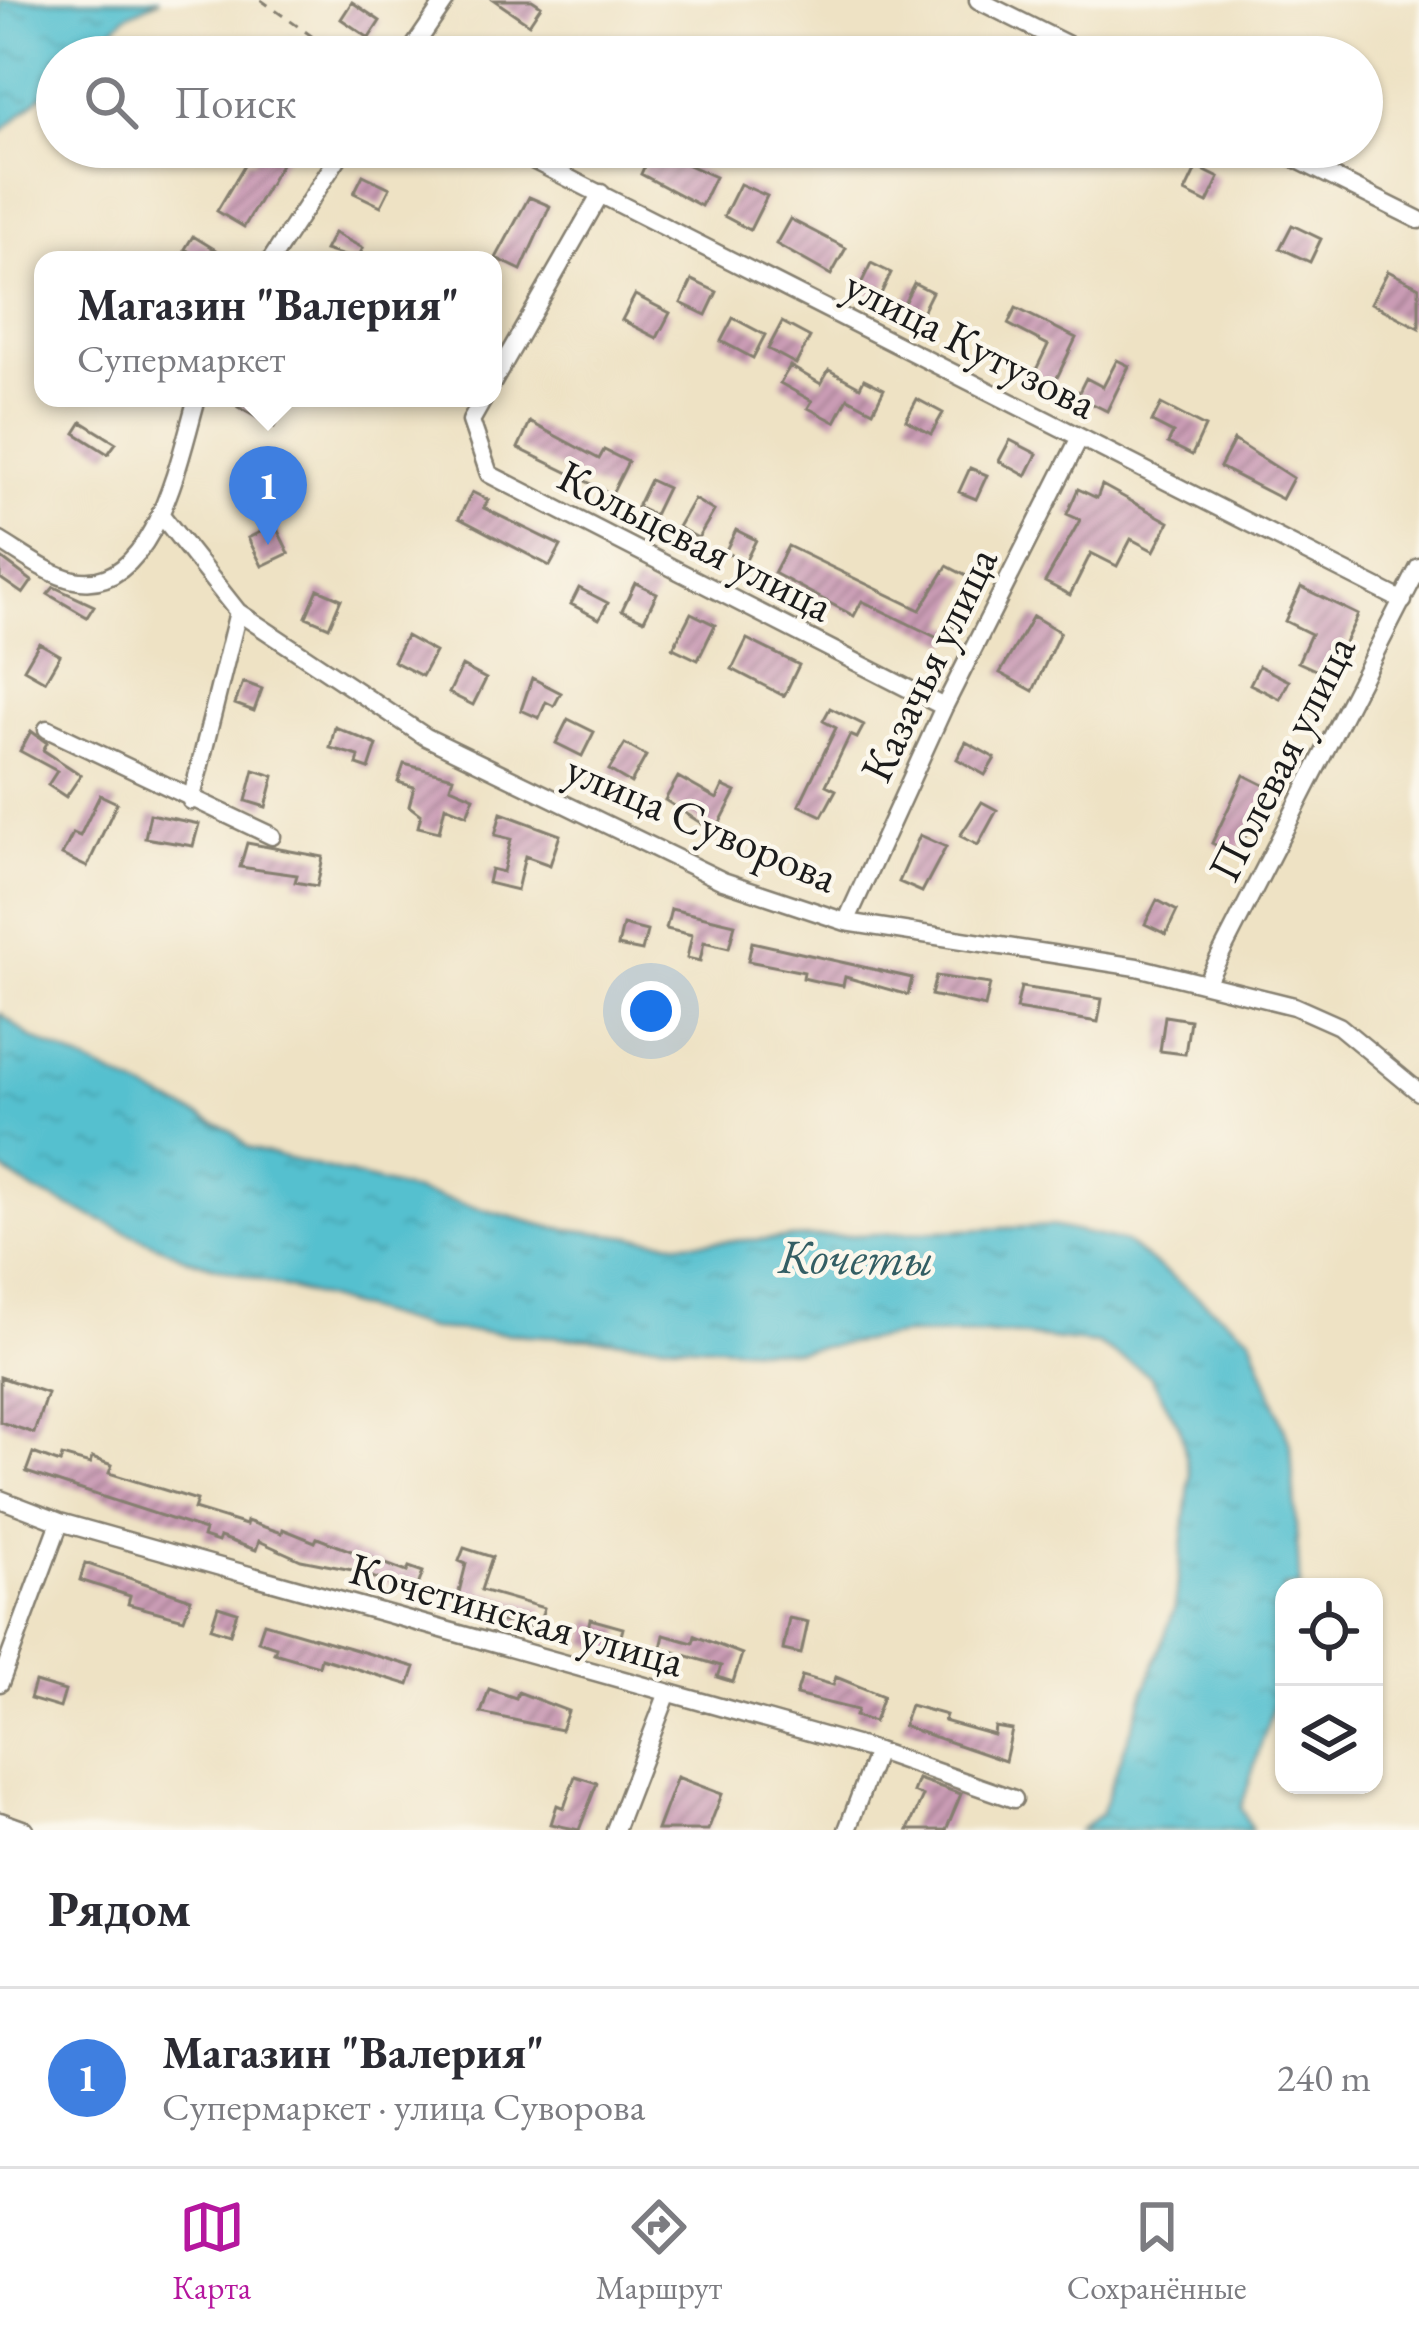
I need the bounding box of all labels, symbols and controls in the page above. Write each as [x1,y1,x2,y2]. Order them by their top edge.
search box [36,36,1383,168]
icon: search [78,69,144,135]
text: Поиск [174,73,296,131]
popup [34,251,502,407]
street label: улица Кутузова [835,255,1107,431]
text: Магазин "Валерия" [77,275,459,333]
text: Супермаркет [77,333,286,384]
pin: 1 [229,446,307,545]
street label: Кольцевая улица [549,446,843,634]
street label: Казачья улица [846,537,1010,791]
street label: Полевая улица [1194,625,1368,891]
street label: улица Суворова [557,739,847,905]
your location [621,981,681,1041]
water label: Кочеты [777,1225,934,1289]
street label: Кочетинская улица [343,1539,691,1689]
map controls [1275,1578,1383,1794]
button: locate [1275,1578,1383,1686]
button: layers [1275,1686,1383,1794]
text: Рядом [48,1875,191,1941]
text: Магазин "Валерия" [162,2023,544,2081]
text: 1 [77,2052,97,2103]
text: 240 m [1277,2052,1371,2103]
text: Супермаркет · улица Суворова [162,2081,645,2132]
tab: Карта [172,2194,251,2309]
tab: Маршрут [596,2194,722,2309]
tab: Сохранённые [1067,2194,1247,2309]

